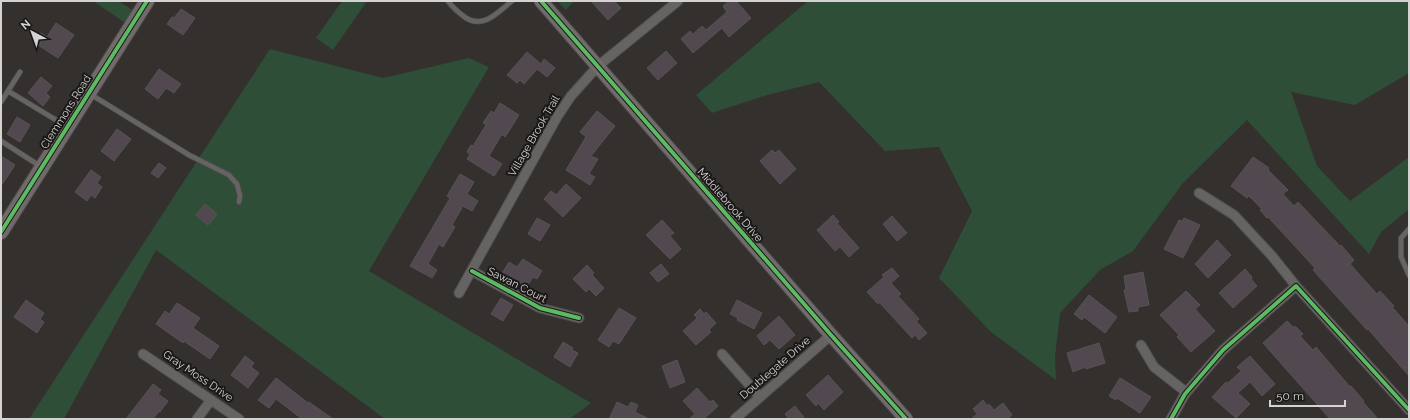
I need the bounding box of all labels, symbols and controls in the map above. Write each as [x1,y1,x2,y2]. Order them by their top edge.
north arrow [12,12,52,52]
text: N [18,17,33,32]
street label: Clemmons Road [38,73,94,151]
street label: Village Brook Trail [506,93,562,179]
street label: Middlebrook Drive [694,165,766,245]
street label: Sawan Court [485,265,549,306]
street label: Doublegate Drive [737,334,813,402]
street label: Gray Moss Drive [160,348,236,405]
scale bar [1270,382,1345,408]
text: 50 m [1276,389,1304,403]

